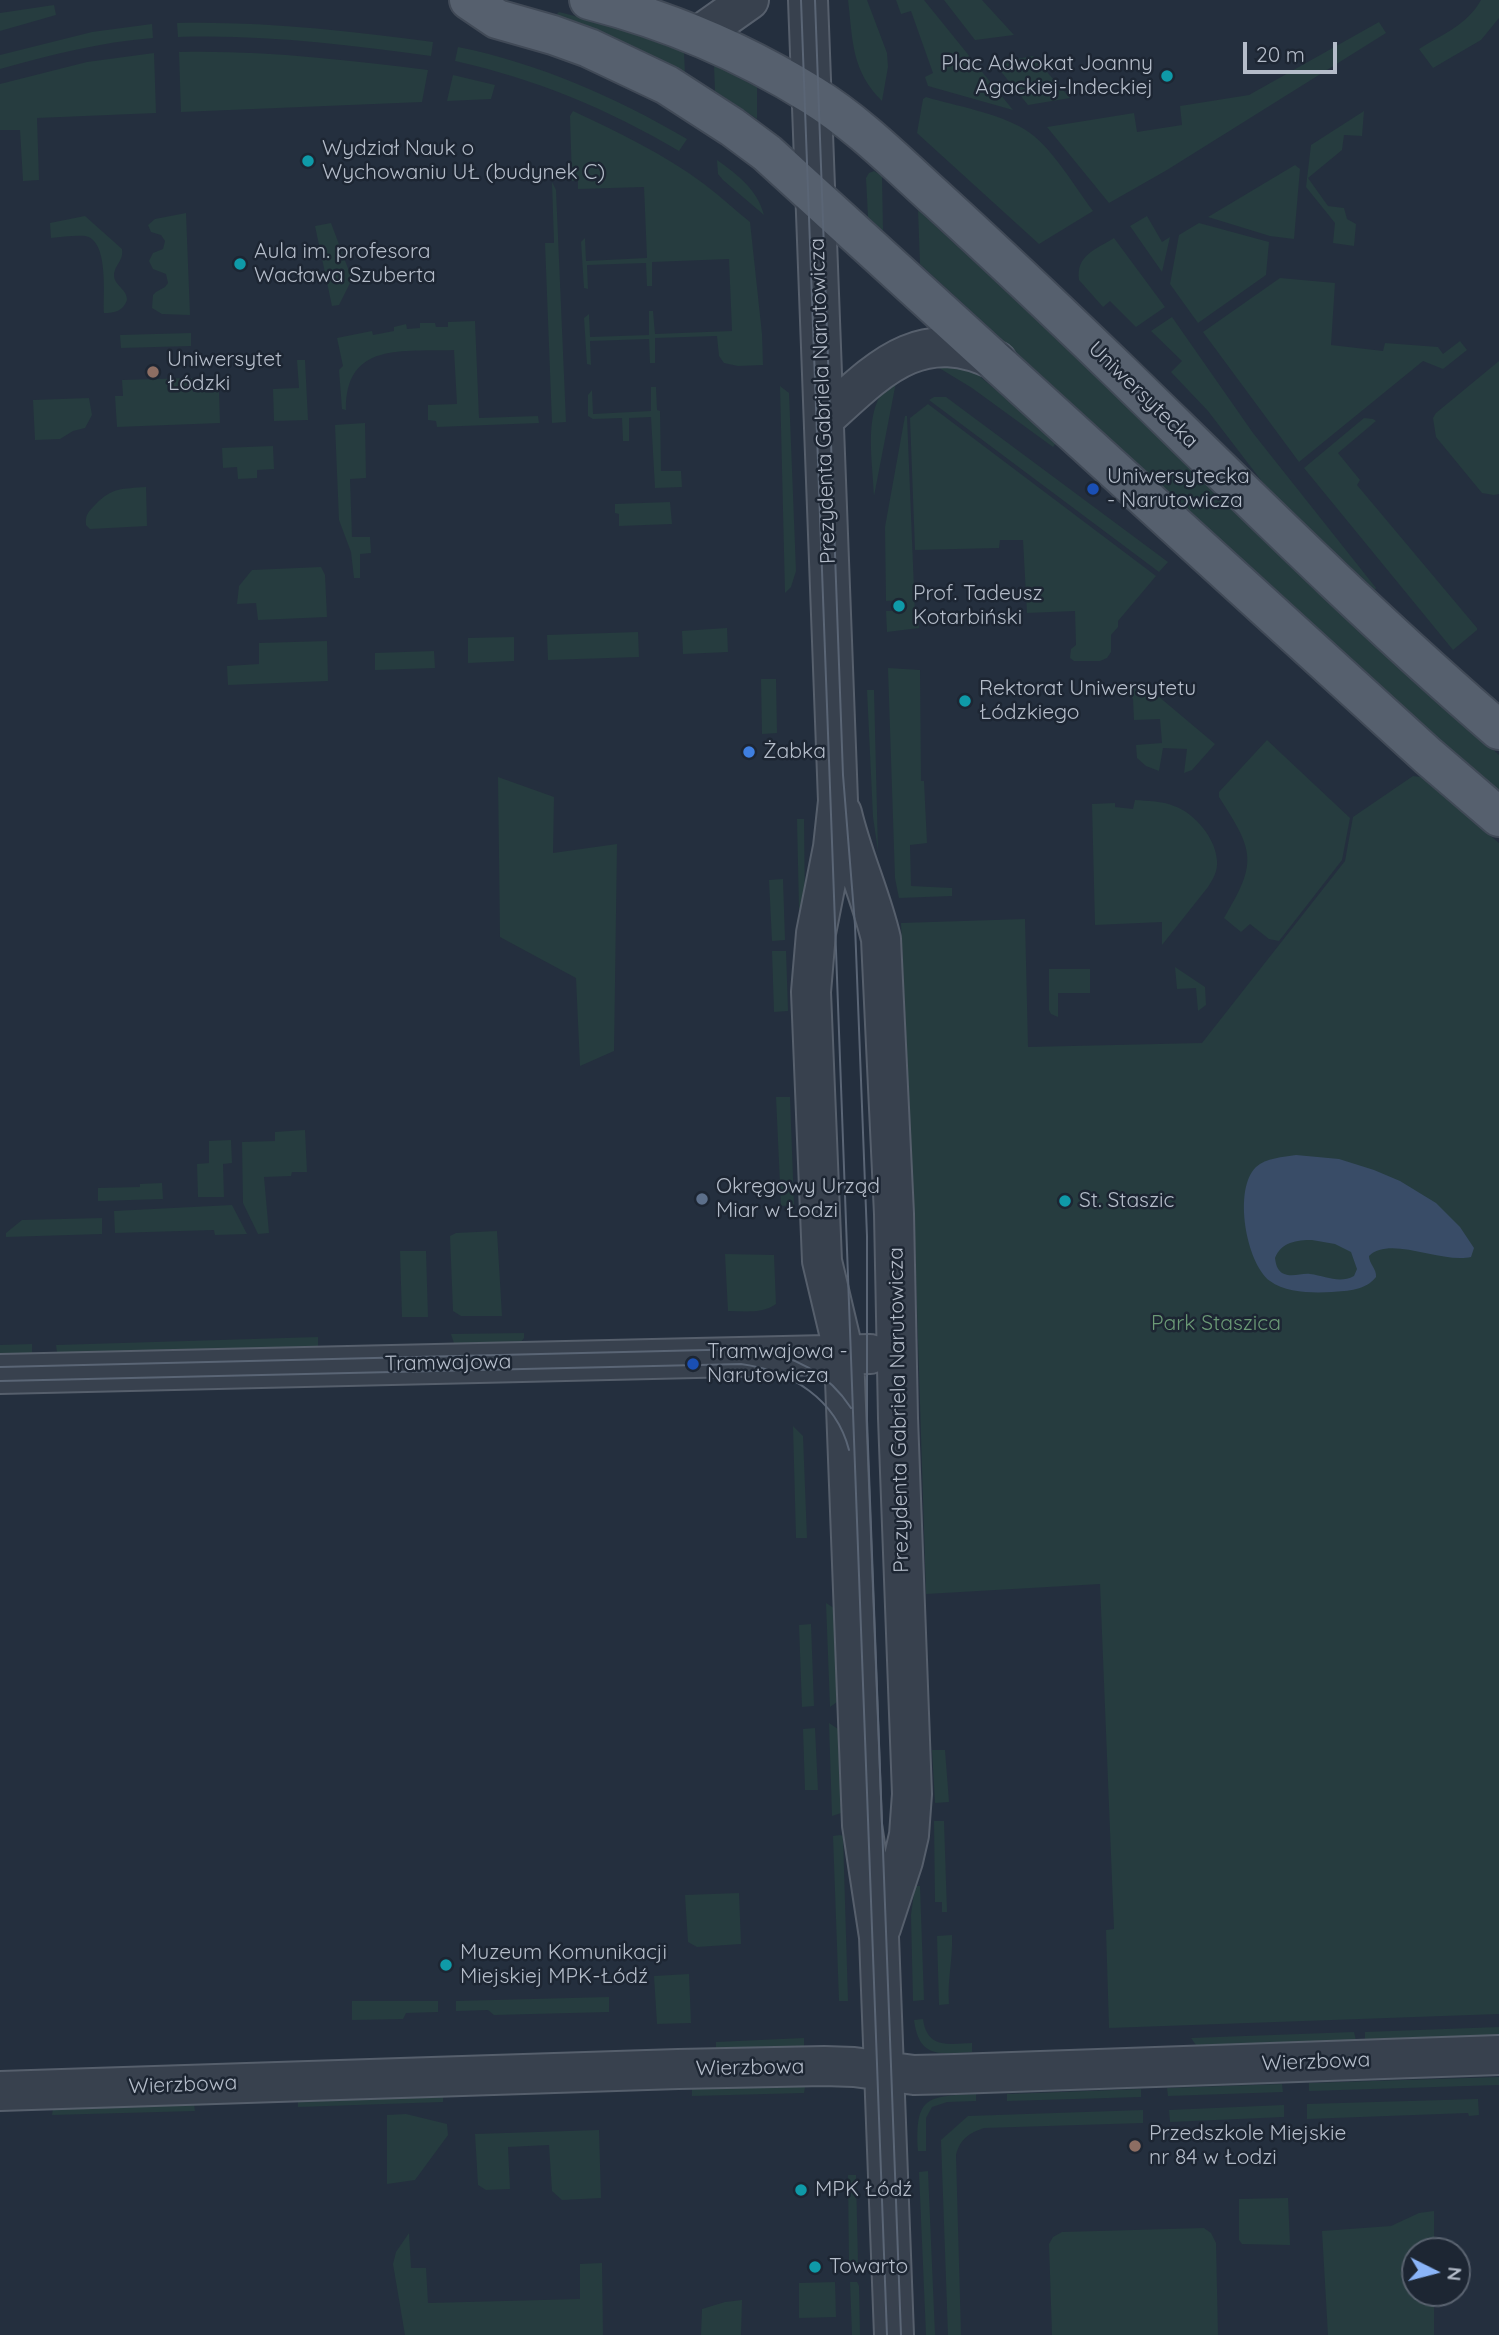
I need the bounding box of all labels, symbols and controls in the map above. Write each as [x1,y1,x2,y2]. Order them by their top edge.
scale bar [1247,28,1342,72]
text: 20 m [1256,41,1305,67]
place label: Plac Adwokat Joanny Agackiej-Indeckiej [941,51,1153,101]
marker: Plac Adwokat Joanny Agackiej-Indeckiej [1159,68,1175,84]
place label: Wydział Nauk o Wychowaniu UŁ (budynek C) [322,136,605,186]
marker: Wydział Nauk o Wychowaniu UŁ (budynek C) [300,153,316,169]
street label: Prezydenta Gabriela Narutowicza [805,238,841,564]
place label: Aula im. profesora Wacława Szuberta [254,239,436,289]
marker: Aula im. profesora Wacława Szuberta [232,256,248,272]
street label: Uniwersytecka [1083,336,1203,454]
place label: Uniwersytet Łódzki [167,347,282,397]
marker: Uniwersytet Łódzki [145,364,161,380]
place label: Uniwersytecka - Narutowicza [1107,464,1250,514]
marker: Uniwersytecka - Narutowicza [1085,481,1101,497]
place label: Prof. Tadeusz Kotarbiński [913,581,1043,631]
marker: Prof. Tadeusz Kotarbiński [891,598,907,614]
place label: Rektorat Uniwersytetu Łódzkiego [979,676,1196,726]
marker: Rektorat Uniwersytetu Łódzkiego [957,693,973,709]
place label: Żabka [763,739,826,765]
marker: Żabka [741,744,757,760]
place label: Okręgowy Urząd Miar w Łodzi [716,1174,880,1224]
place label: St. Staszic [1079,1188,1174,1214]
marker: Okręgowy Urząd Miar w Łodzi [694,1191,710,1207]
marker: St. Staszic [1057,1193,1073,1209]
street label: Prezydenta Gabriela Narutowicza [884,1247,914,1573]
park label: Park Staszica [1151,1311,1281,1337]
place label: Tramwajowa - Narutowicza [707,1339,848,1389]
street label: Tramwajowa [384,1349,512,1377]
marker: Tramwajowa - Narutowicza [685,1356,701,1372]
place label: Muzeum Komunikacji Miejskiej MPK-Łódź [460,1940,667,1990]
marker: Muzeum Komunikacji Miejskiej MPK-Łódź [438,1957,454,1973]
street label: Wierzbowa [1261,2048,1371,2076]
street label: Wierzbowa [695,2054,805,2082]
street label: Wierzbowa [128,2071,238,2099]
place label: Przedszkole Miejskie nr 84 w Łodzi [1149,2121,1346,2171]
marker: Przedszkole Miejskie nr 84 w Łodzi [1127,2138,1143,2154]
place label: MPK Łódź [815,2177,912,2203]
marker: MPK Łódź [793,2182,809,2198]
north arrow [1401,2237,1471,2307]
place label: Towarto [829,2254,908,2280]
marker: Towarto [807,2259,823,2275]
text: N [1442,2266,1468,2282]

